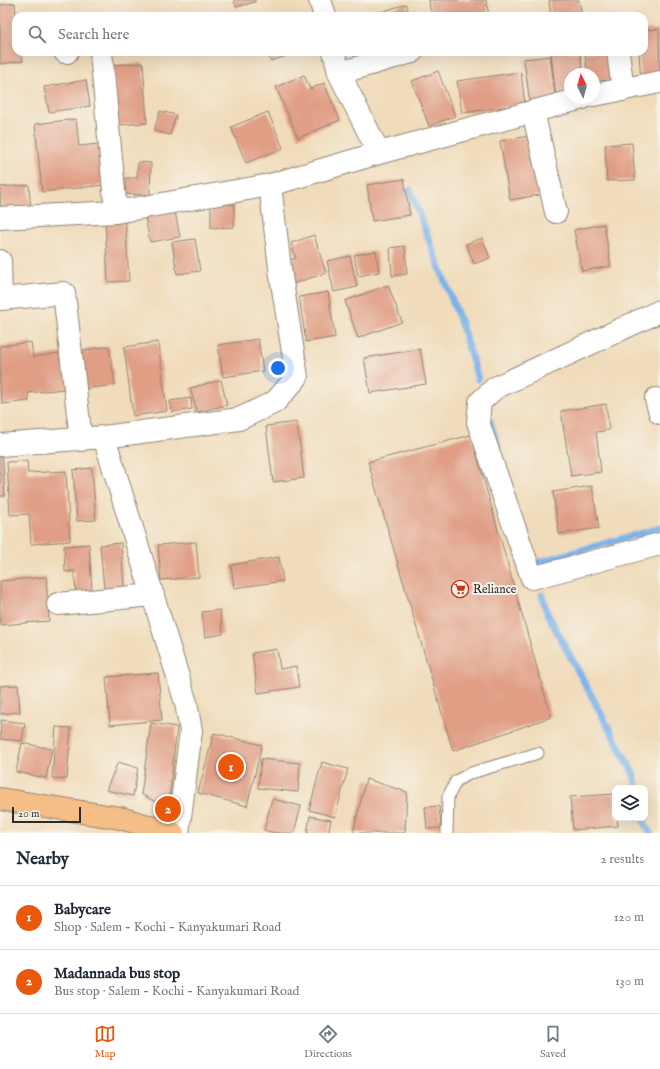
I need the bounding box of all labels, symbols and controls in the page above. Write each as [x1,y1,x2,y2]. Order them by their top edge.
search box [12,12,648,56]
icon: search [26,23,48,45]
text: Search here [58,25,129,44]
north arrow [564,68,600,104]
your location [268,358,288,378]
supermarket icon: Reliance [450,579,470,599]
place label: Reliance [473,582,517,597]
pin: 1 [218,752,244,782]
map controls [612,785,648,821]
button: layers [612,785,648,821]
pin: 2 [155,794,181,824]
scale bar [12,805,81,824]
text: 20 m [18,807,39,821]
text: Nearby [16,849,69,870]
text: 2 results [600,851,644,868]
text: Babycare [54,900,111,919]
text: 1 [27,909,31,926]
text: 120 m [614,909,644,926]
text: Shop · Salem - Kochi - Kanyakumari Road [54,919,281,936]
text: Madannada bus stop [54,964,180,983]
text: 2 [26,973,32,990]
text: 130 m [615,973,644,990]
text: Bus stop · Salem - Kochi - Kanyakumari Road [54,983,299,1000]
tab: Map [94,1023,116,1061]
tab: Directions [304,1023,352,1061]
tab: Saved [540,1023,566,1061]

